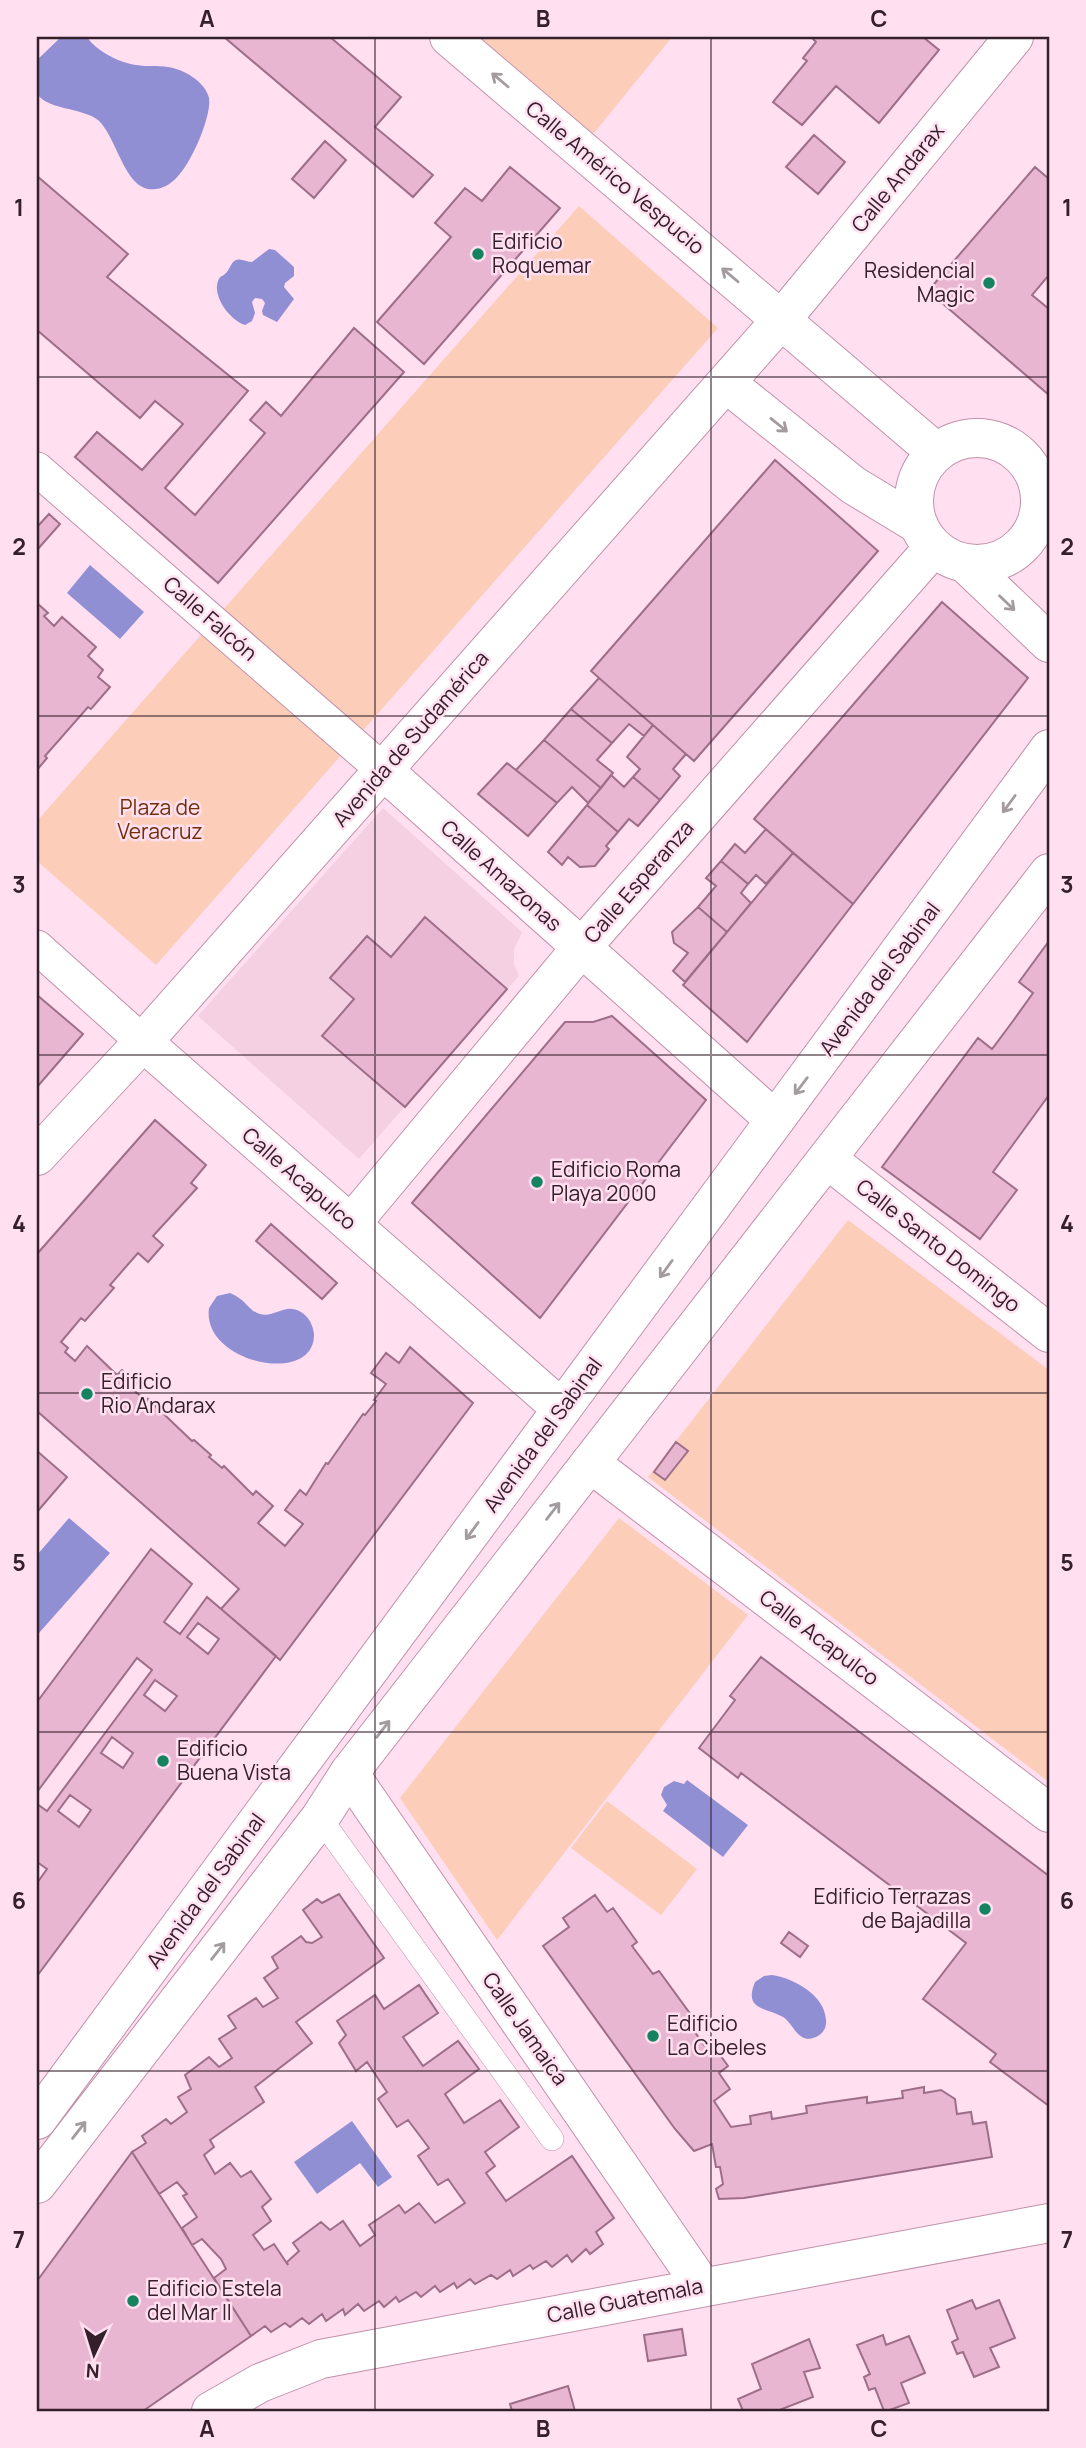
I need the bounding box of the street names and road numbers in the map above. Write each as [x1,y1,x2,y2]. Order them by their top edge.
street label: Calle Américo Vespucio [520,94,711,260]
street label: Calle Andarax [845,117,950,238]
street label: Calle Falcón [158,570,264,667]
street label: Avenida de Sudamérica [326,644,494,832]
street label: Calle Amazonas [435,813,568,937]
street label: Calle Esperanza [577,814,699,949]
street label: Avenida del Sabinal [812,896,946,1061]
street label: Calle Acapulco [236,1121,363,1236]
street label: Calle Santo Domingo [851,1172,1027,1318]
street label: Avenida del Sabinal [476,1351,608,1518]
street label: Calle Acapulco [754,1583,885,1691]
street label: Avenida del Sabinal [139,1807,271,1974]
street label: Calle Jamaica [477,1966,575,2091]
street label: Calle Guatemala [545,2271,705,2329]

